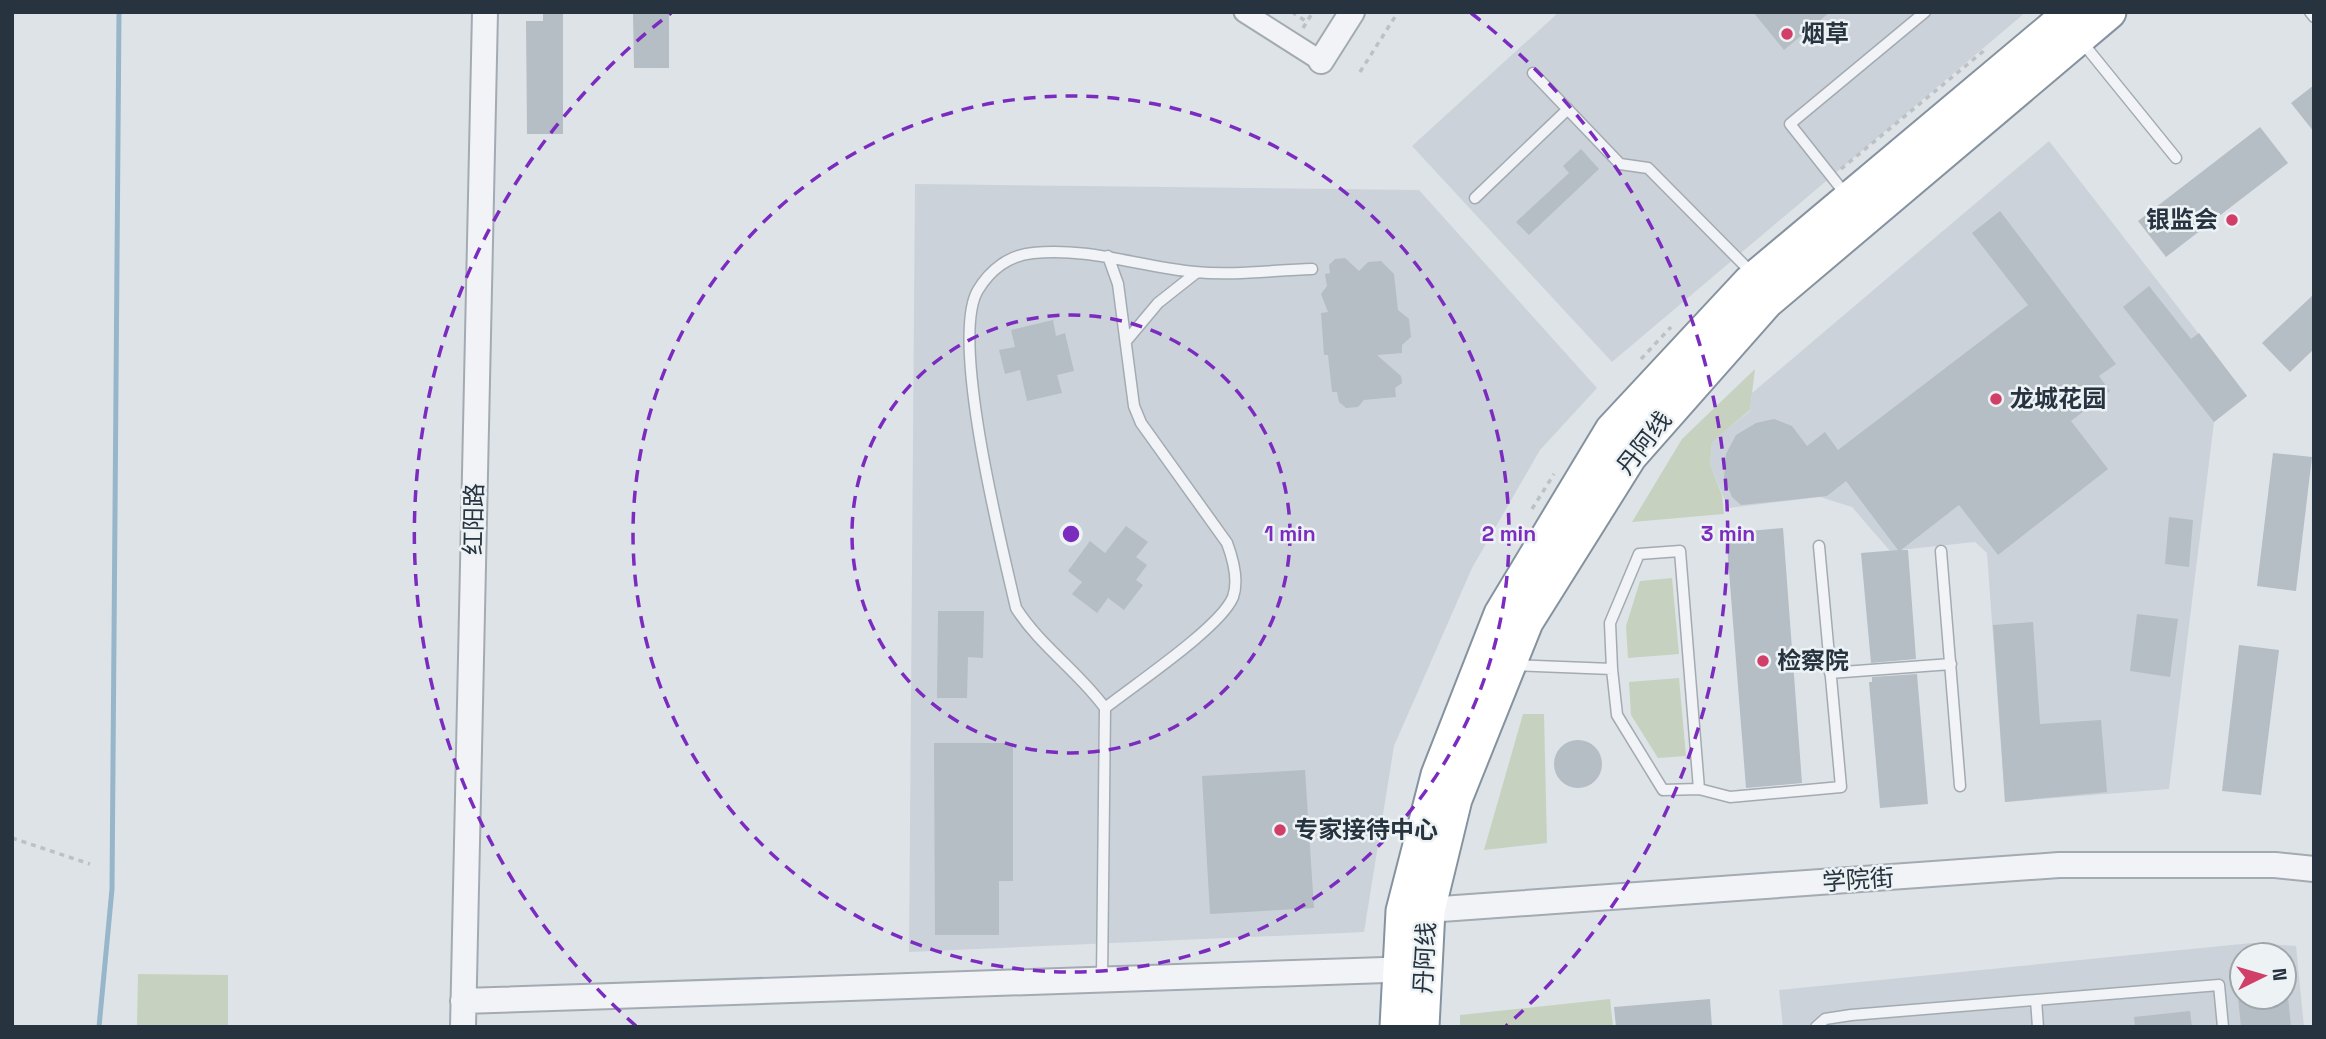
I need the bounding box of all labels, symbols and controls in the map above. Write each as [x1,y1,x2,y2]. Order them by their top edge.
place label: 烟草 [1801,18,1849,49]
marker: 烟草 [1779,26,1795,42]
place label: 银监会 [2146,204,2218,235]
marker: 银监会 [2224,212,2240,228]
place label: 龙城花园 [2010,383,2106,414]
marker: 龙城花园 [1988,391,2004,407]
street label: 丹阿线 [1609,405,1678,481]
street label: 红阳路 [457,483,490,555]
text: 1 min [1264,520,1316,547]
text: 2 min [1482,520,1536,547]
text: 3 min [1701,520,1755,547]
centre of rings [1059,522,1083,546]
place label: 检察院 [1777,645,1849,676]
marker: 检察院 [1755,653,1771,669]
place label: 专家接待中心 [1294,814,1438,845]
marker: 专家接待中心 [1272,822,1288,838]
street label: 学院街 [1821,862,1895,897]
street label: 丹阿线 [1407,921,1442,995]
north arrow [2228,941,2298,1011]
text: N [2266,967,2292,982]

